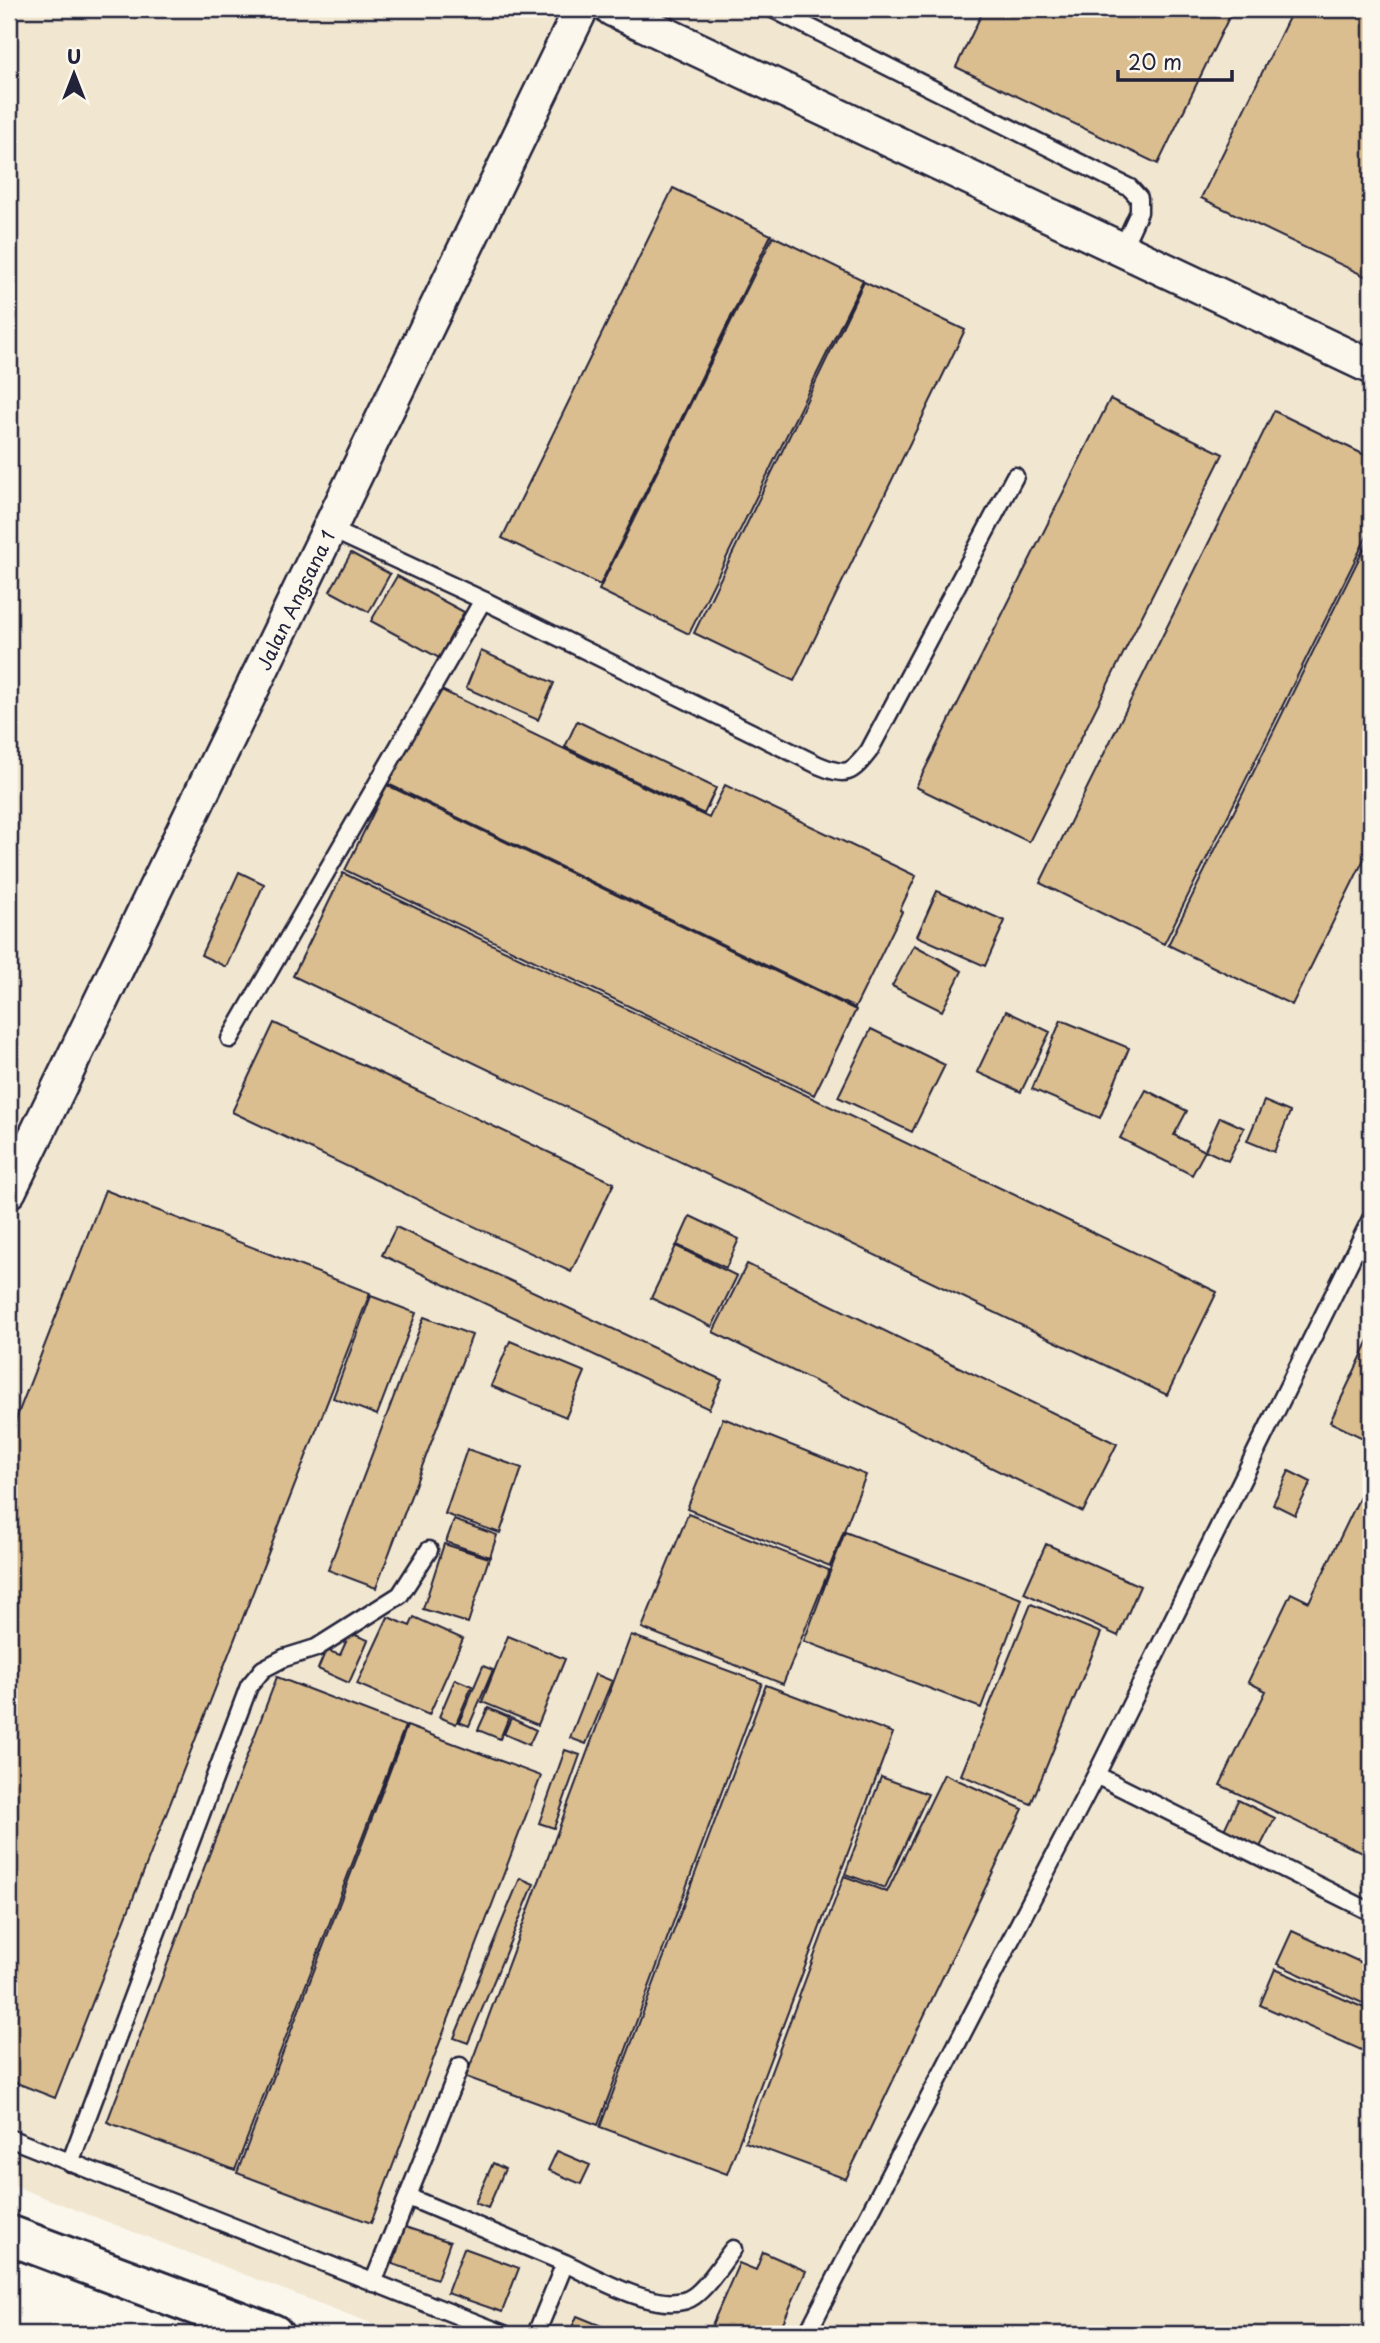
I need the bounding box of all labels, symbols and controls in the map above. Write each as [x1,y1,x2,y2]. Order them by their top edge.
north arrow [38,38,108,108]
scale bar [1118,38,1231,82]
text: U [67,42,81,70]
text: 20 m [1128,45,1182,77]
street label: Jalan Angsana 1 [249,525,341,675]

